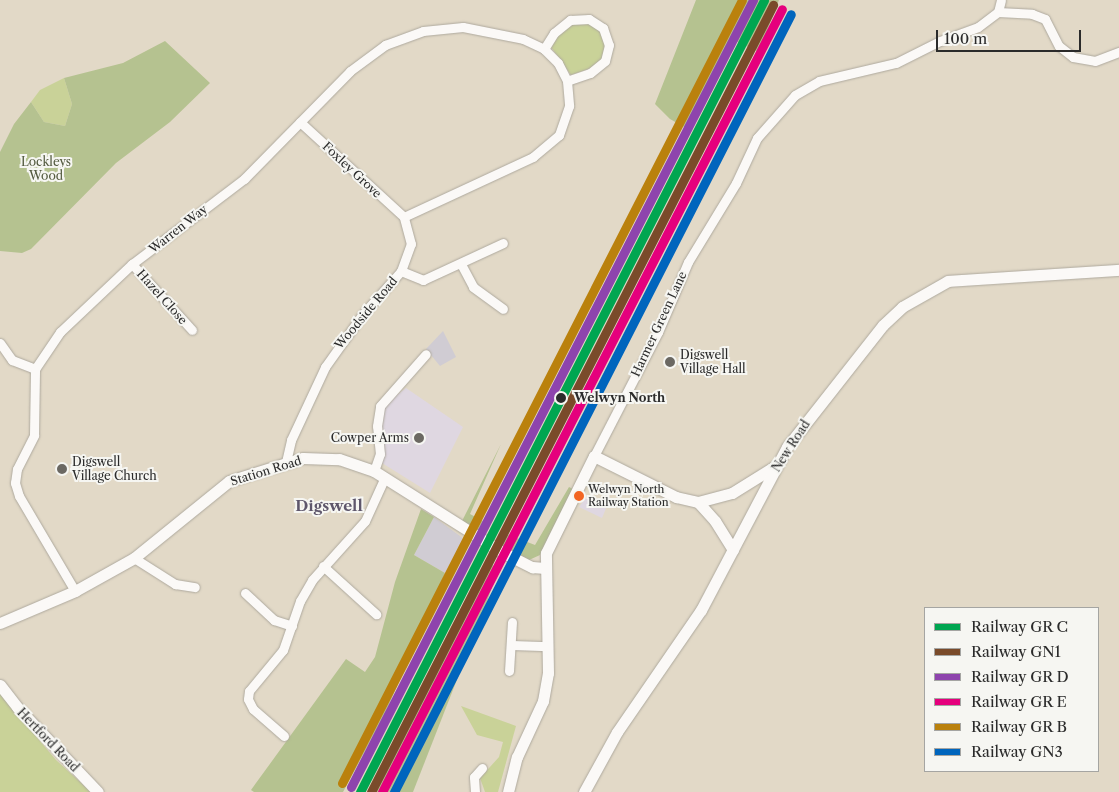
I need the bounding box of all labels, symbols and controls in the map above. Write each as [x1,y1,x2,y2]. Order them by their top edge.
scale bar [939,20,1084,52]
text: 100 m [944,29,987,48]
street label: Foxley Grove [319,139,385,201]
park label: Lockleys Wood [21,155,71,183]
street label: Warren Way [146,202,210,256]
street label: Hazel Close [134,267,190,327]
street label: Harmer Green Lane [628,269,690,379]
street label: Woodside Road [332,274,400,352]
place label: Digswell Village Hall [680,348,746,376]
marker: Digswell Village Hall [664,356,676,368]
marker: Welwyn North [552,389,570,407]
place label: Welwyn North [574,391,665,405]
street label: New Road [769,417,813,475]
place label: Cowper Arms [330,431,409,445]
marker: Cowper Arms [413,432,425,444]
street label: Station Road [229,453,303,489]
place label: Digswell Village Church [72,455,157,483]
marker: Digswell Village Church [56,463,68,475]
place label: Welwyn North Railway Station [588,483,669,509]
marker: Welwyn North Railway Station [574,491,584,501]
district label: Digswell [295,497,363,515]
legend [924,607,1099,772]
text: Railway GR C [971,617,1068,636]
text: Railway GN1 [971,642,1061,661]
text: Railway GR D [971,667,1069,686]
text: Railway GR E [971,692,1067,711]
street label: Hertford Road [14,705,82,775]
text: Railway GR B [971,717,1067,736]
text: Railway GN3 [971,742,1063,761]

